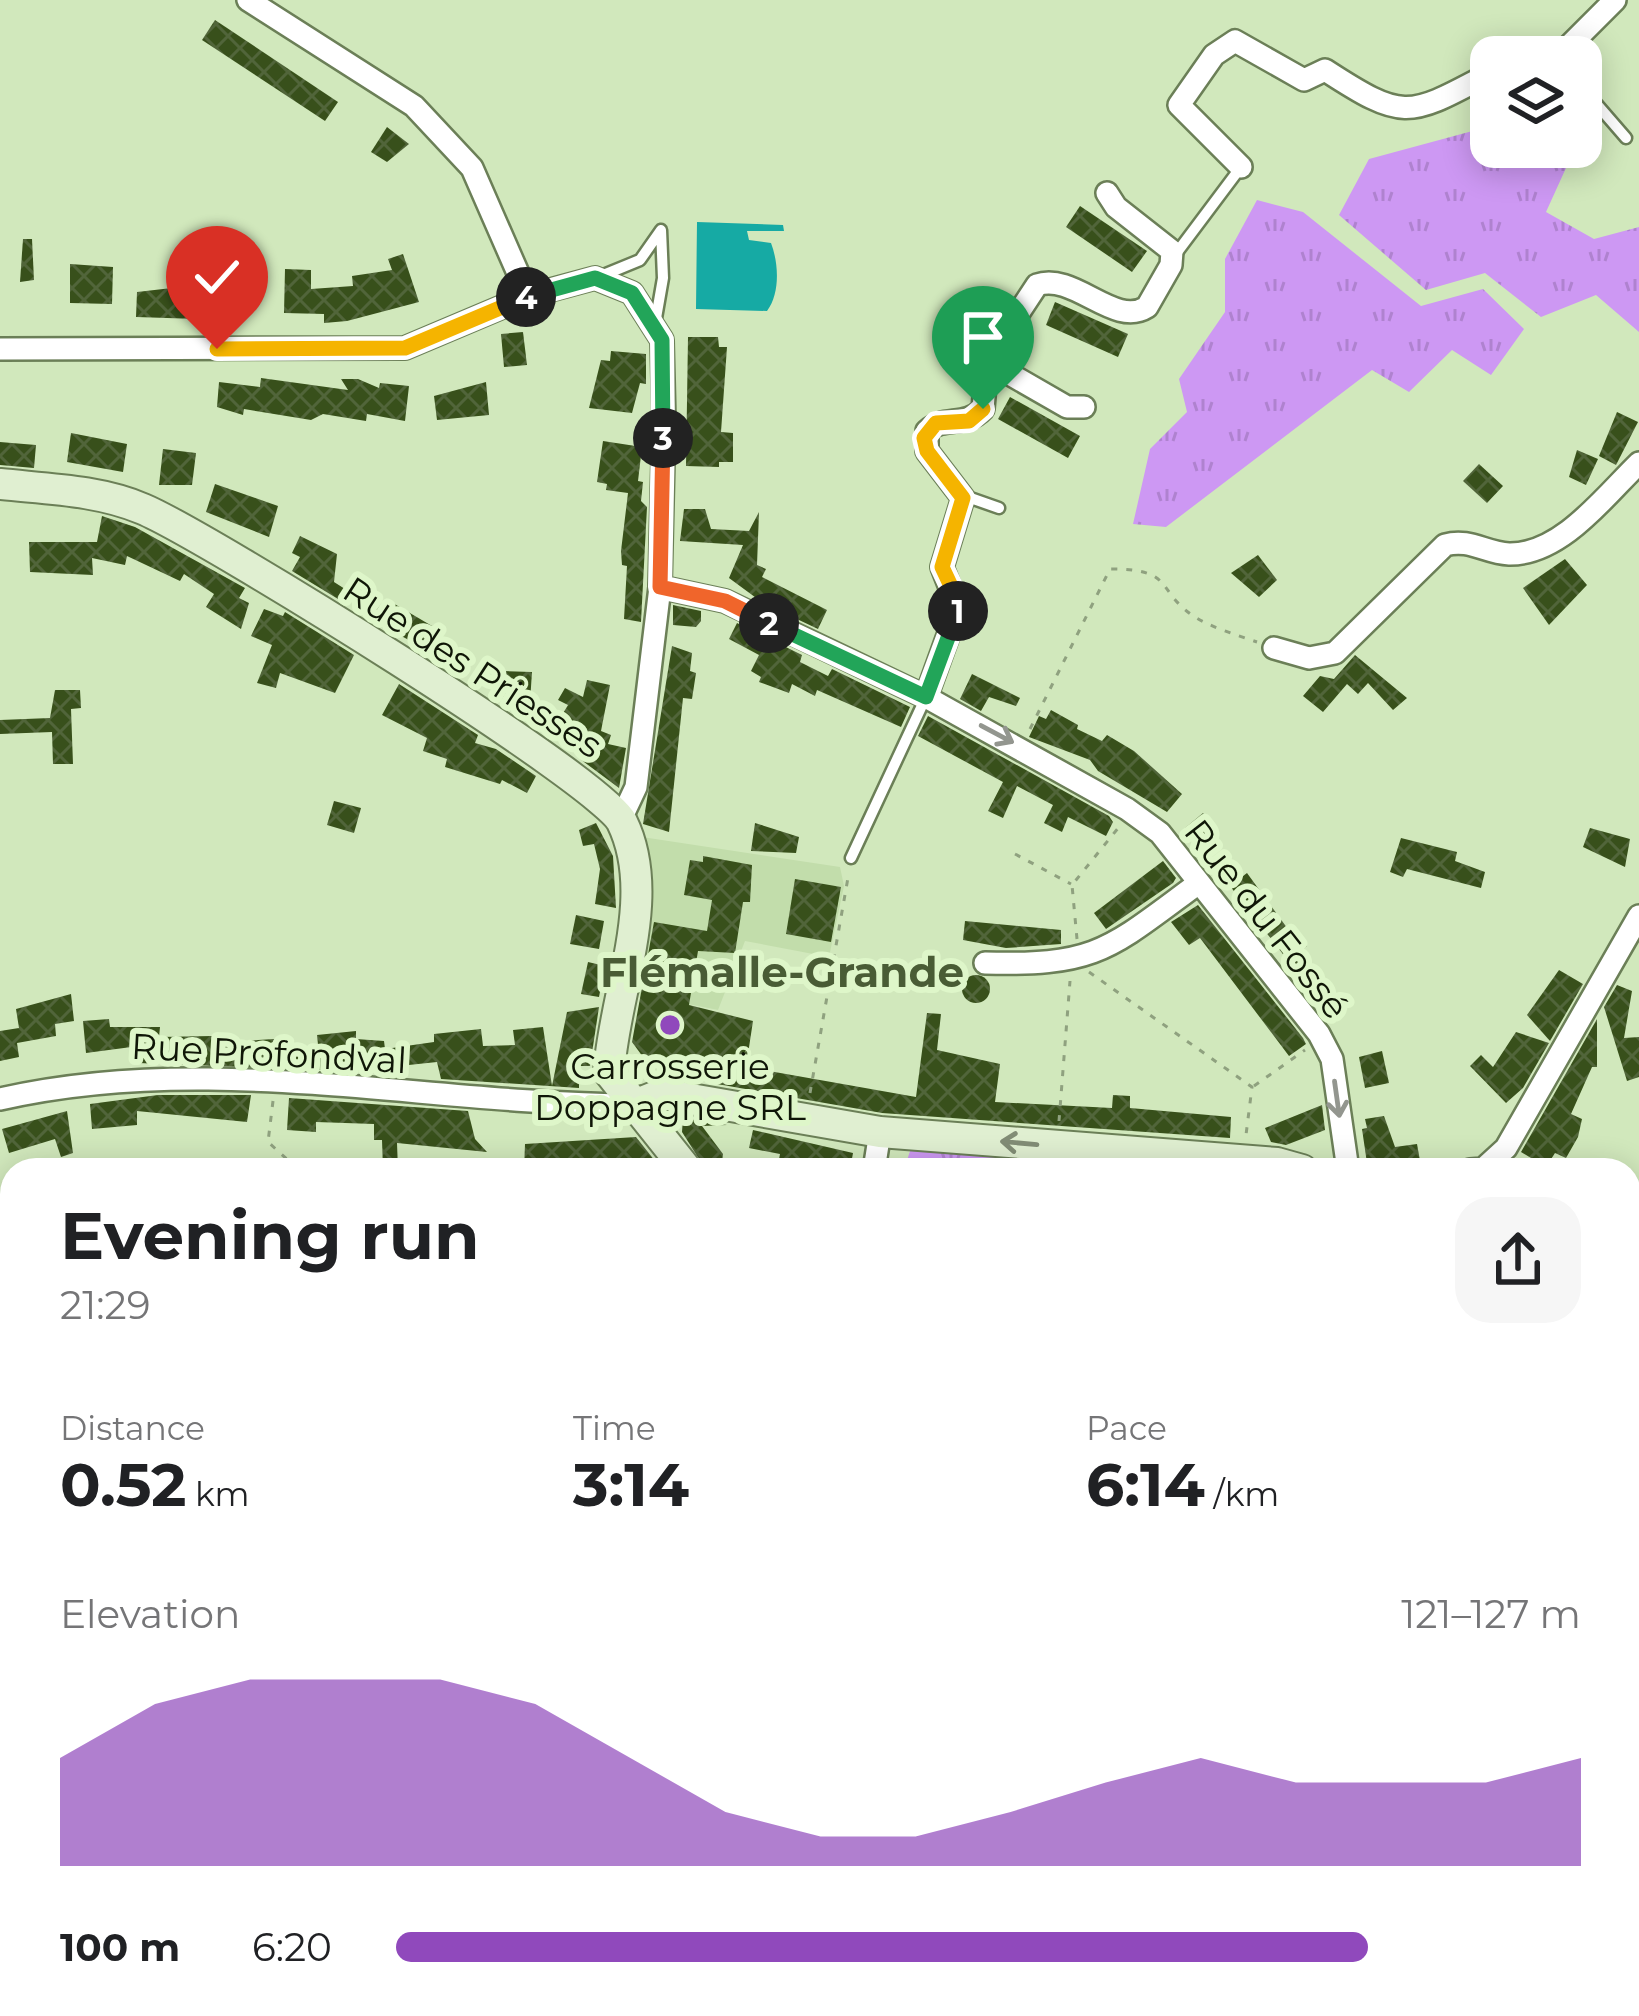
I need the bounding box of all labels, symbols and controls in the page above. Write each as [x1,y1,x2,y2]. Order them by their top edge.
map controls [1470,36,1602,168]
button: layers [1470,36,1602,168]
pin [166,226,268,349]
icon: check [184,244,250,310]
pin: 4 [496,267,556,327]
text: 4 [515,277,537,317]
pin [932,286,1034,409]
icon: arrive [950,304,1016,370]
pin: 3 [633,408,693,468]
text: 3 [653,418,673,458]
street label: Rue des Priesses [335,567,611,767]
pin: 1 [928,581,988,641]
text: 1 [952,591,964,631]
pin: 2 [739,593,799,653]
text: 2 [759,603,779,643]
one-way arrow [978,723,1013,746]
street label: Rue du Fossé [1175,810,1359,1028]
district label: Flémalle-Grande [600,946,964,998]
marker: Carrosserie Doppagne SRL [657,1012,683,1038]
street label: Rue Profondval [130,1024,408,1082]
place label: Carrosserie Doppagne SRL [534,1044,806,1129]
one-way arrow [1327,1079,1350,1118]
one-way arrow [1000,1132,1039,1155]
text: Evening run [60,1195,480,1276]
button: share [1455,1197,1581,1323]
text: 21:29 [60,1281,150,1329]
text: Distance [60,1408,205,1448]
text: Time [573,1408,656,1448]
text: Pace [1086,1408,1167,1448]
text: 0.52 [60,1448,186,1521]
text: 3:14 [573,1448,689,1521]
text: 6:14 [1086,1448,1205,1521]
text: km [186,1474,250,1514]
text: /km [1205,1474,1279,1514]
text: Elevation [60,1590,240,1638]
text: 121–127 m [1401,1590,1581,1638]
text: 100 m [60,1923,180,1971]
text: 6:20 [252,1923,332,1971]

